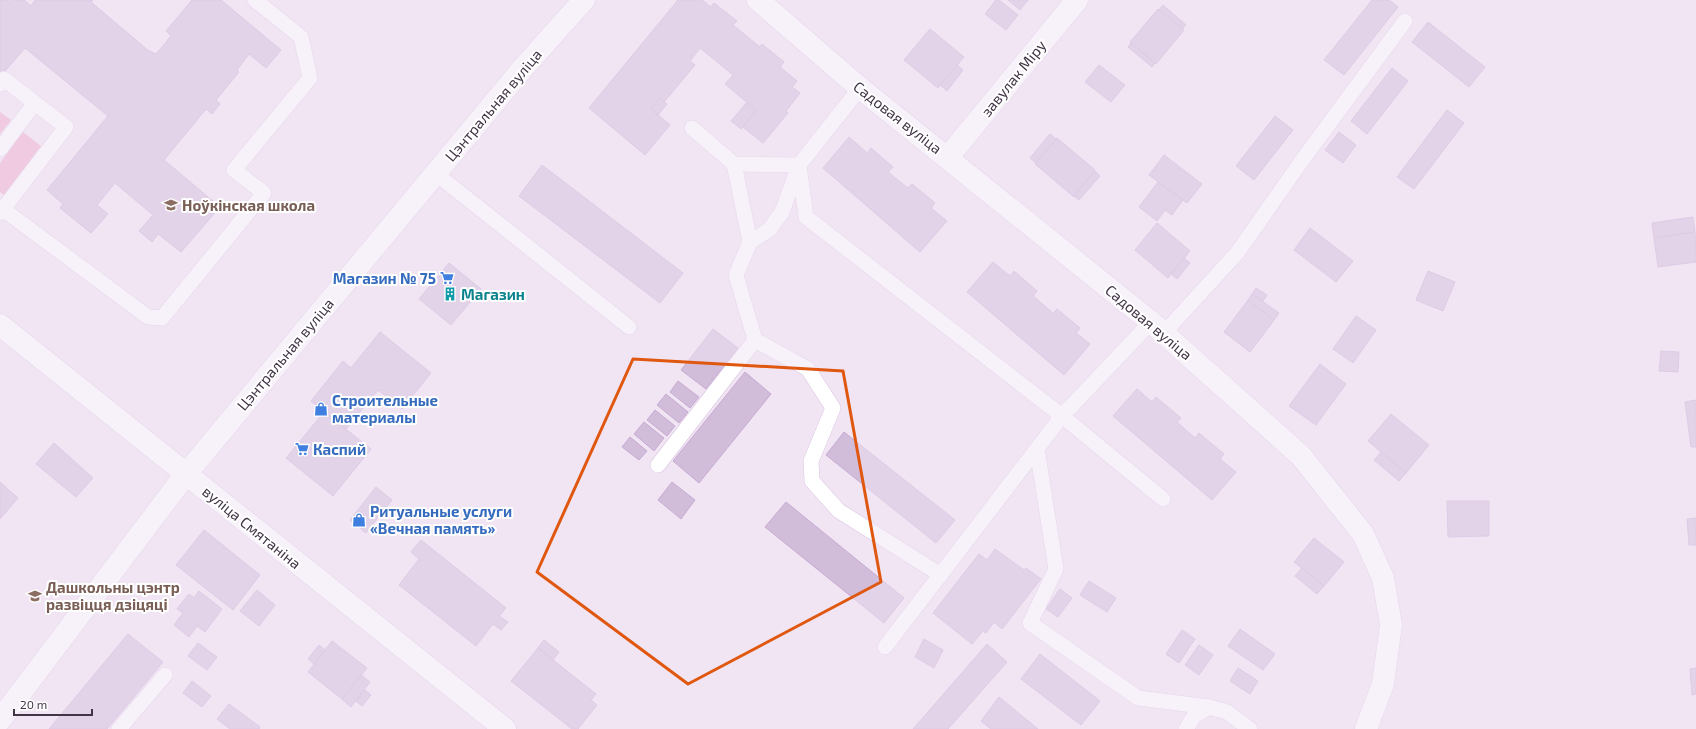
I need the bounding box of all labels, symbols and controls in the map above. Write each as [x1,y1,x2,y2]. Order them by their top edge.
street label: завулак Міру [977,36,1050,120]
street label: Цэнтральная вуліца [441,45,546,165]
street label: Садовая вуліца [850,77,946,158]
place label: Ноўкінская школа [182,196,315,214]
school or university icon: Ноўкінская школа [163,197,179,213]
place label: Магазин № 75 [333,269,436,287]
supermarket icon: Магазин № 75 [439,270,455,286]
street label: Садовая вуліца [1101,281,1196,364]
place label: Магазин [461,285,525,303]
building icon: Магазин [442,286,458,302]
street label: Цэнтральная вуліца [233,294,338,414]
place label: Строительные материалы [332,391,438,426]
shop icon: Строительные материалы [313,401,329,417]
place label: Каспий [313,440,366,458]
supermarket icon: Каспий [294,441,310,457]
street label: вуліца Смятаніна [199,482,305,573]
place label: Ритуальные услуги «Вечная память» [370,502,512,537]
shop icon: Ритуальные услуги «Вечная память» [351,512,367,528]
place label: Дашкольны цэнтр развіцця дзіцяці [46,578,180,613]
school or university icon: Дашкольны цэнтр развіцця дзіцяці [27,588,43,604]
scale bar [14,691,92,717]
text: 20 m [20,697,47,711]

